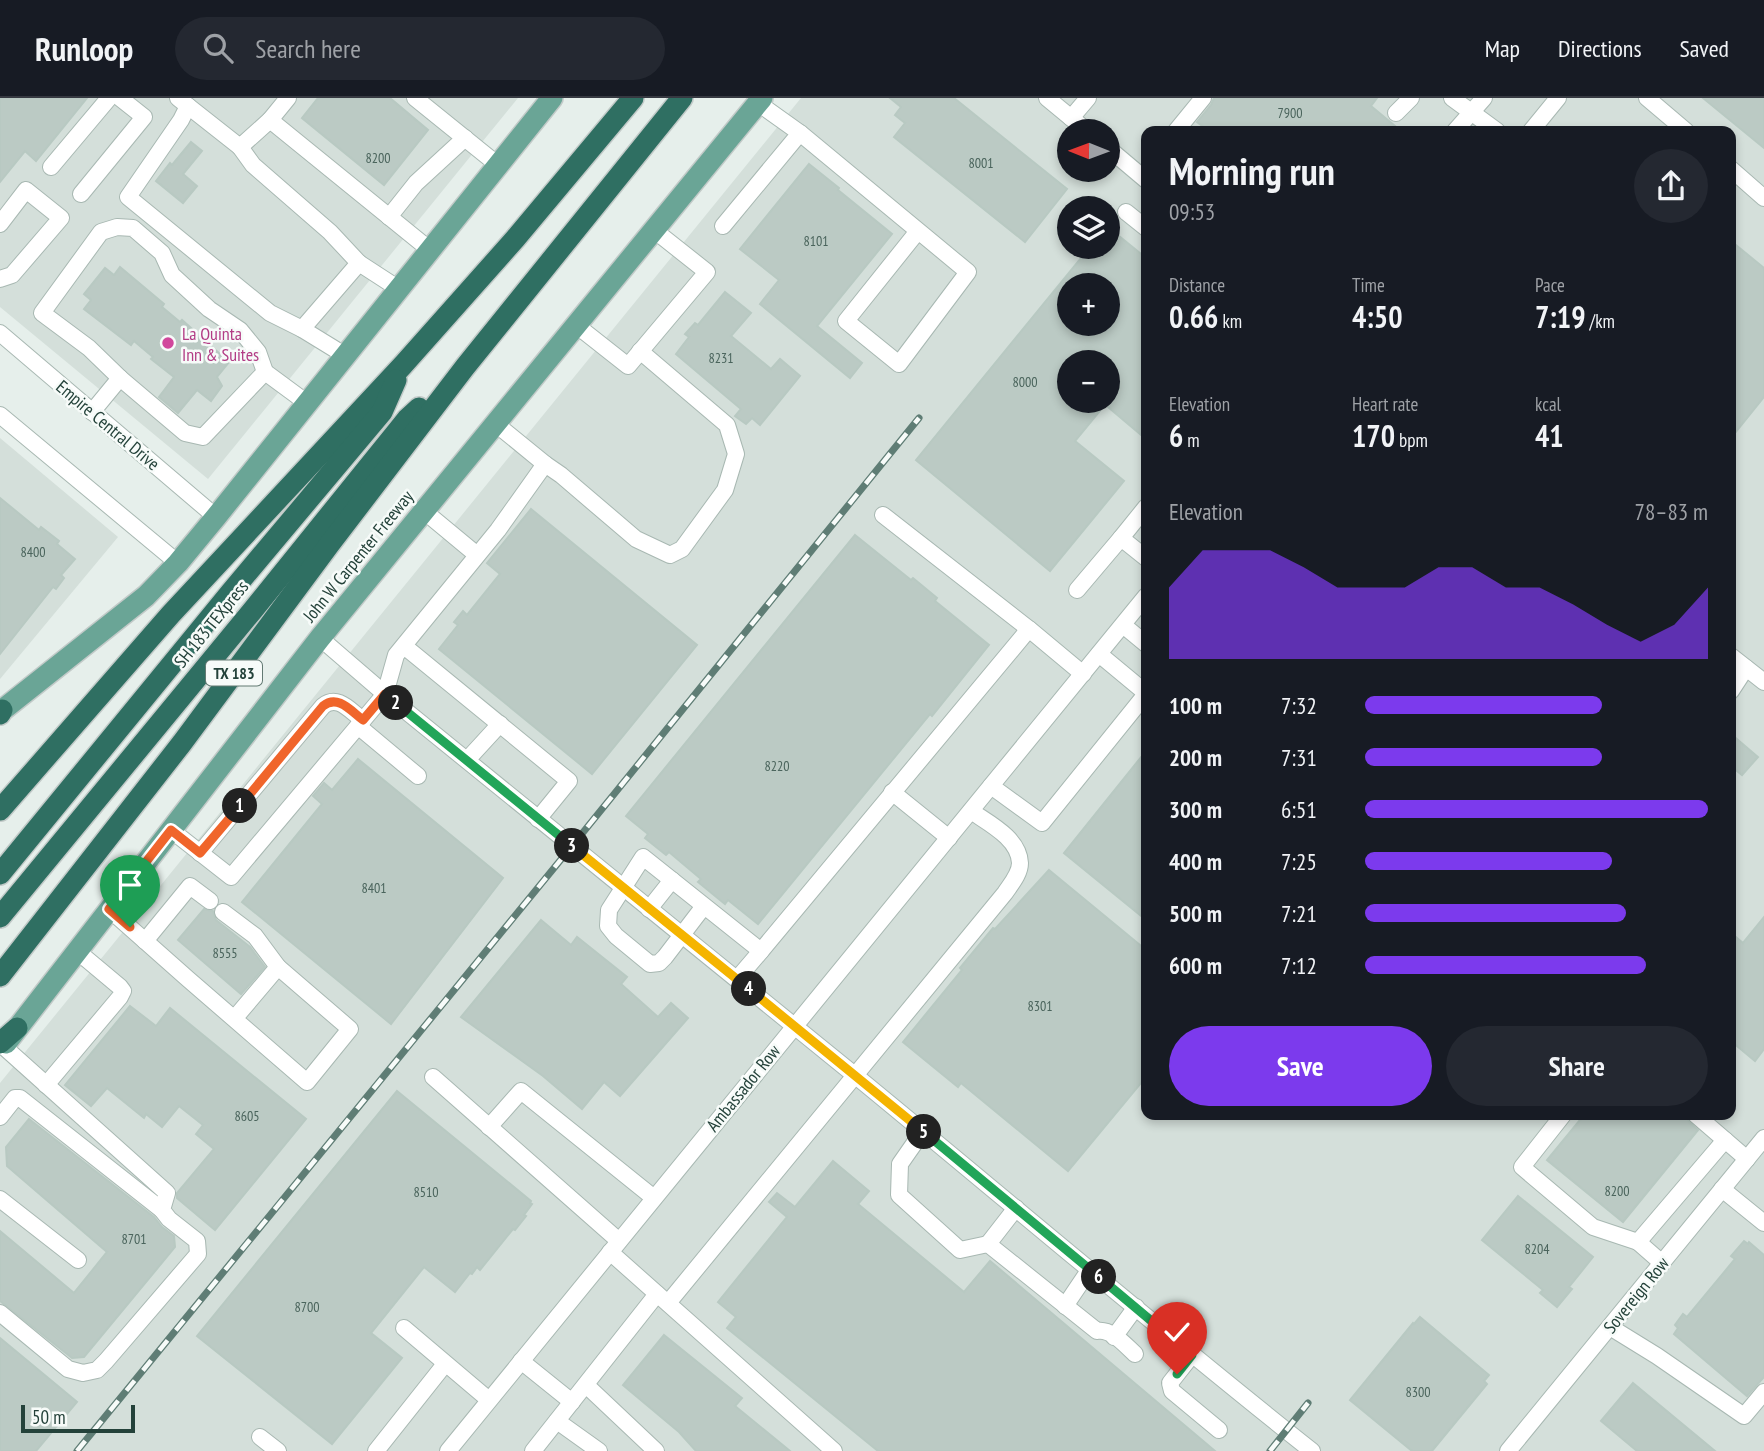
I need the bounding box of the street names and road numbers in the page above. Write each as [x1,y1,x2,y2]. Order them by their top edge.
street label: Empire Central Drive [51,375,165,475]
street label: John W Carpenter Freeway [297,485,418,627]
street label: SH 183 TEXpress [169,576,253,672]
road number: TX 183 [206,660,262,686]
street label: Ambassador Row [701,1040,785,1136]
street label: Sovereign Row [1598,1252,1674,1338]

